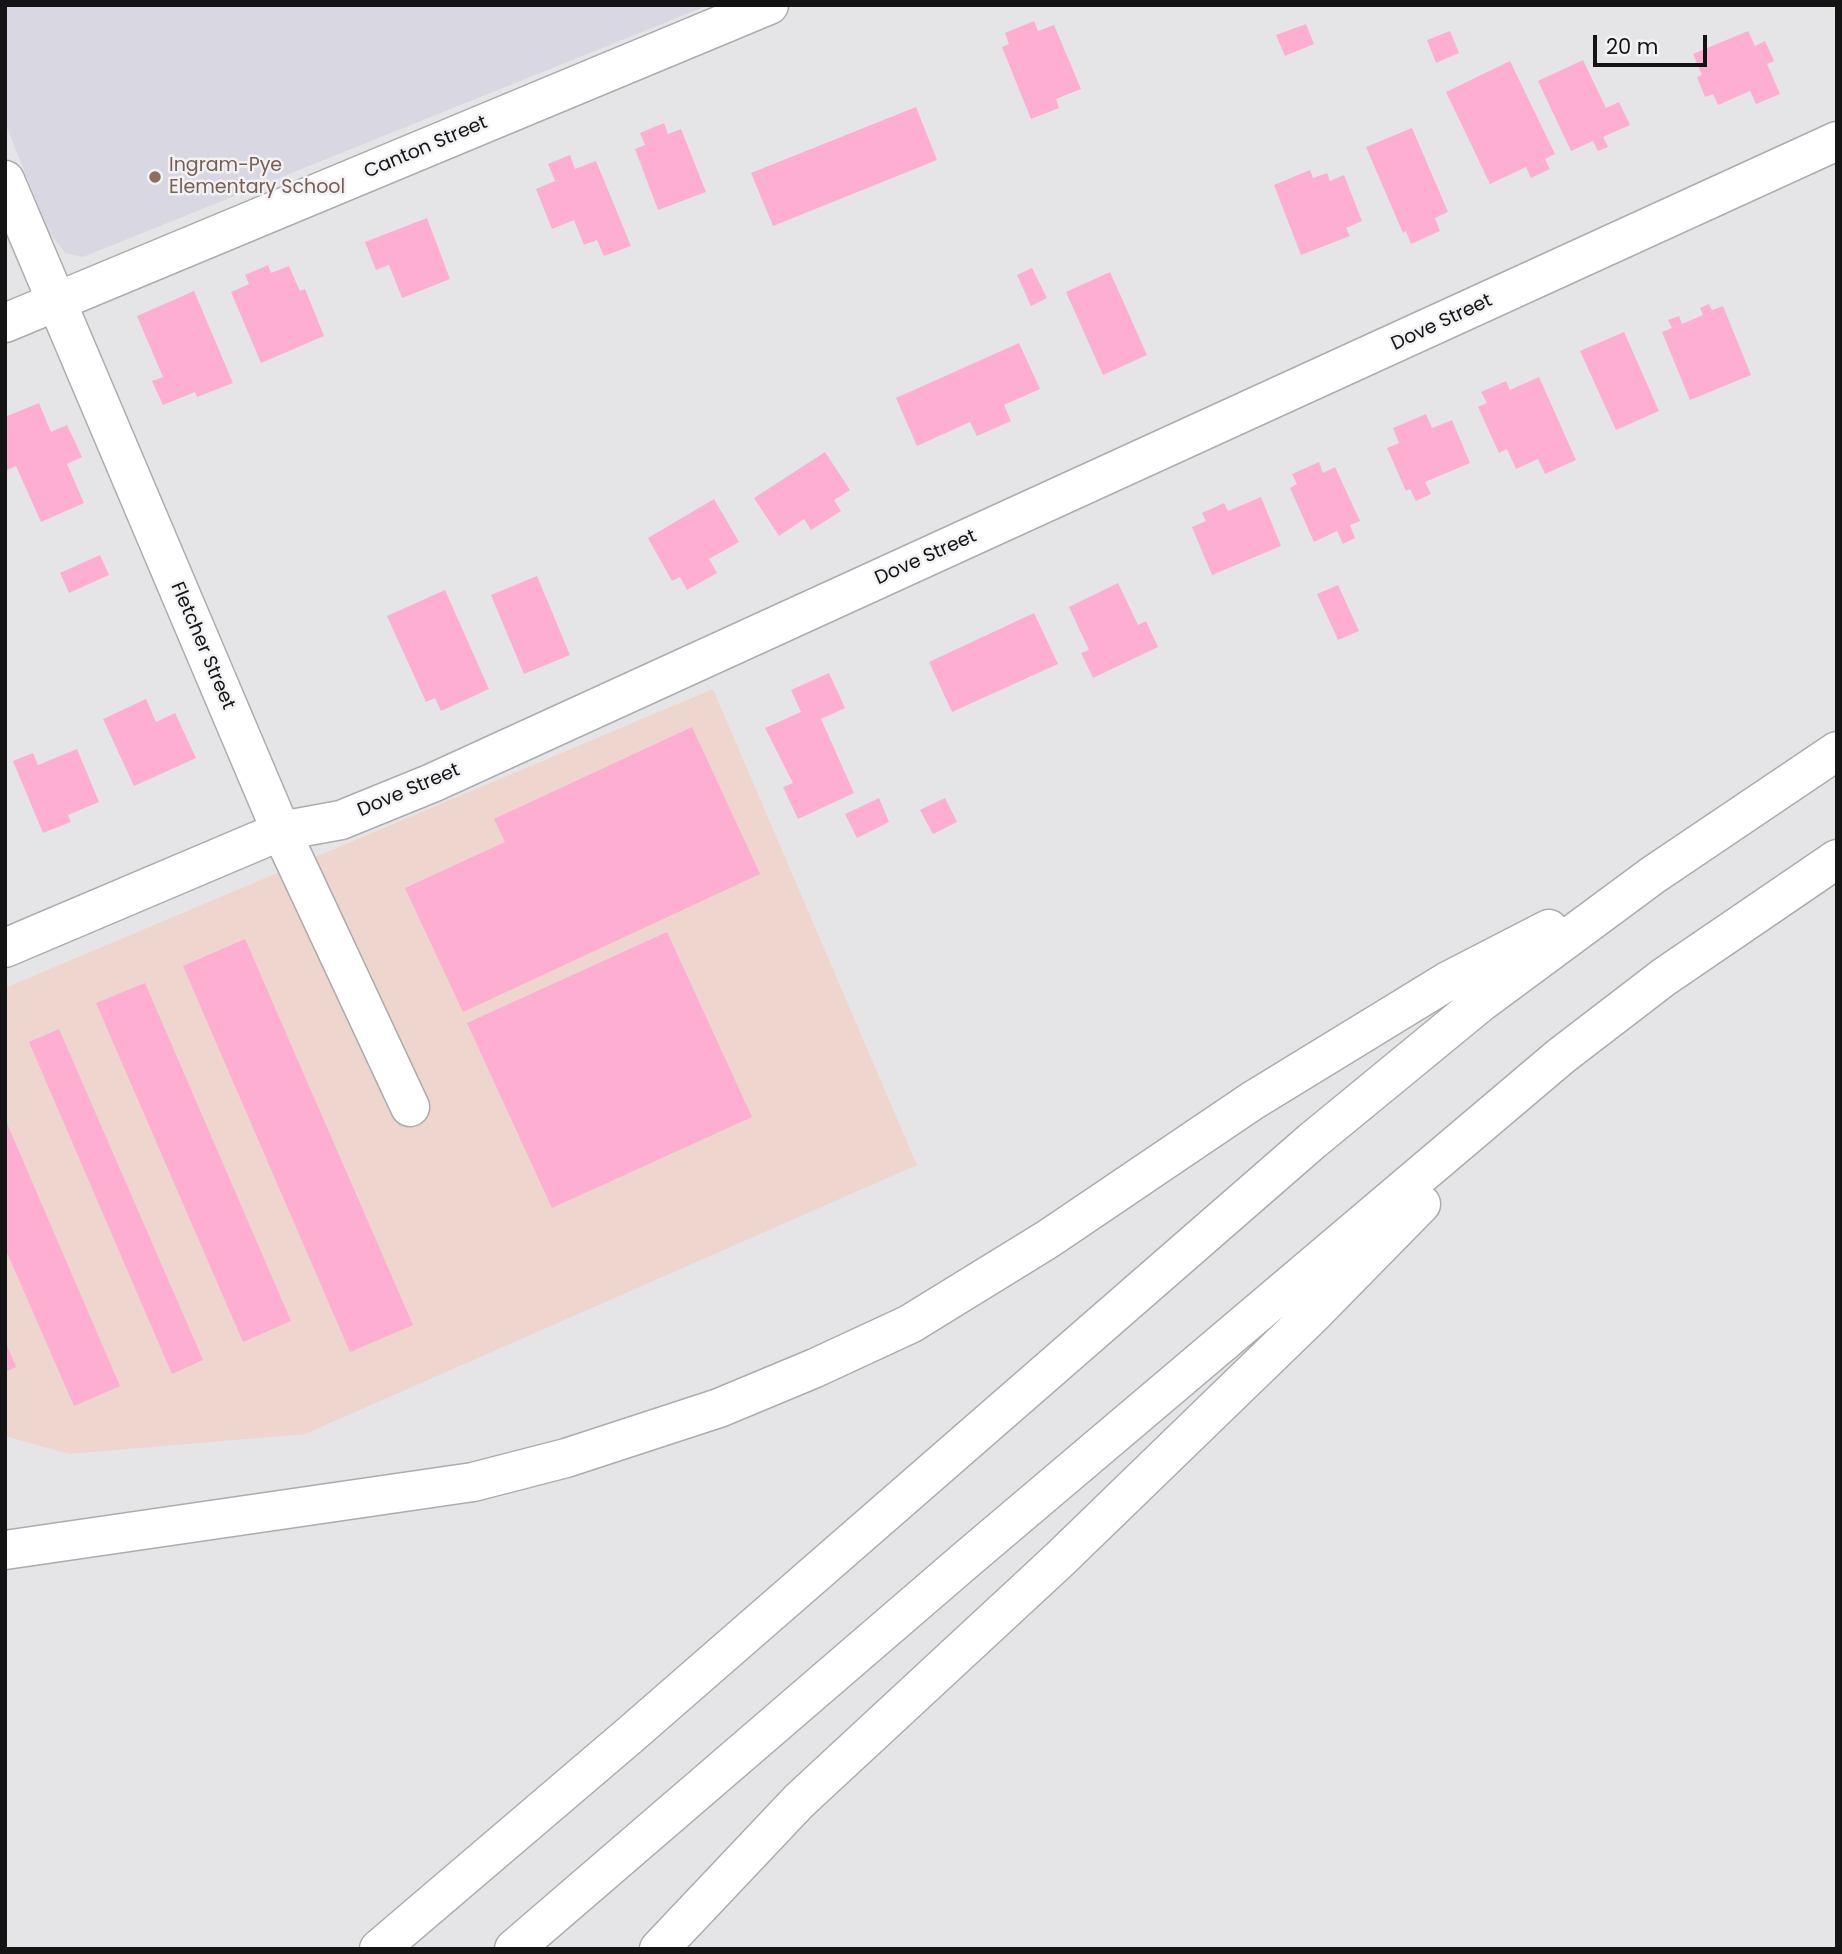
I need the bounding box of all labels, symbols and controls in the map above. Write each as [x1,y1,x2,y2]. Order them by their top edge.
scale bar [1597,21,1711,65]
text: 20 m [1606,32,1659,61]
street label: Canton Street [361,112,491,184]
place label: Ingram-Pye Elementary School [169,155,345,199]
marker: Ingram-Pye Elementary School [147,169,163,185]
street label: Dove Street [1388,290,1496,356]
street label: Dove Street [872,525,980,591]
street label: Fletcher Street [165,579,239,713]
street label: Dove Street [354,759,464,823]

